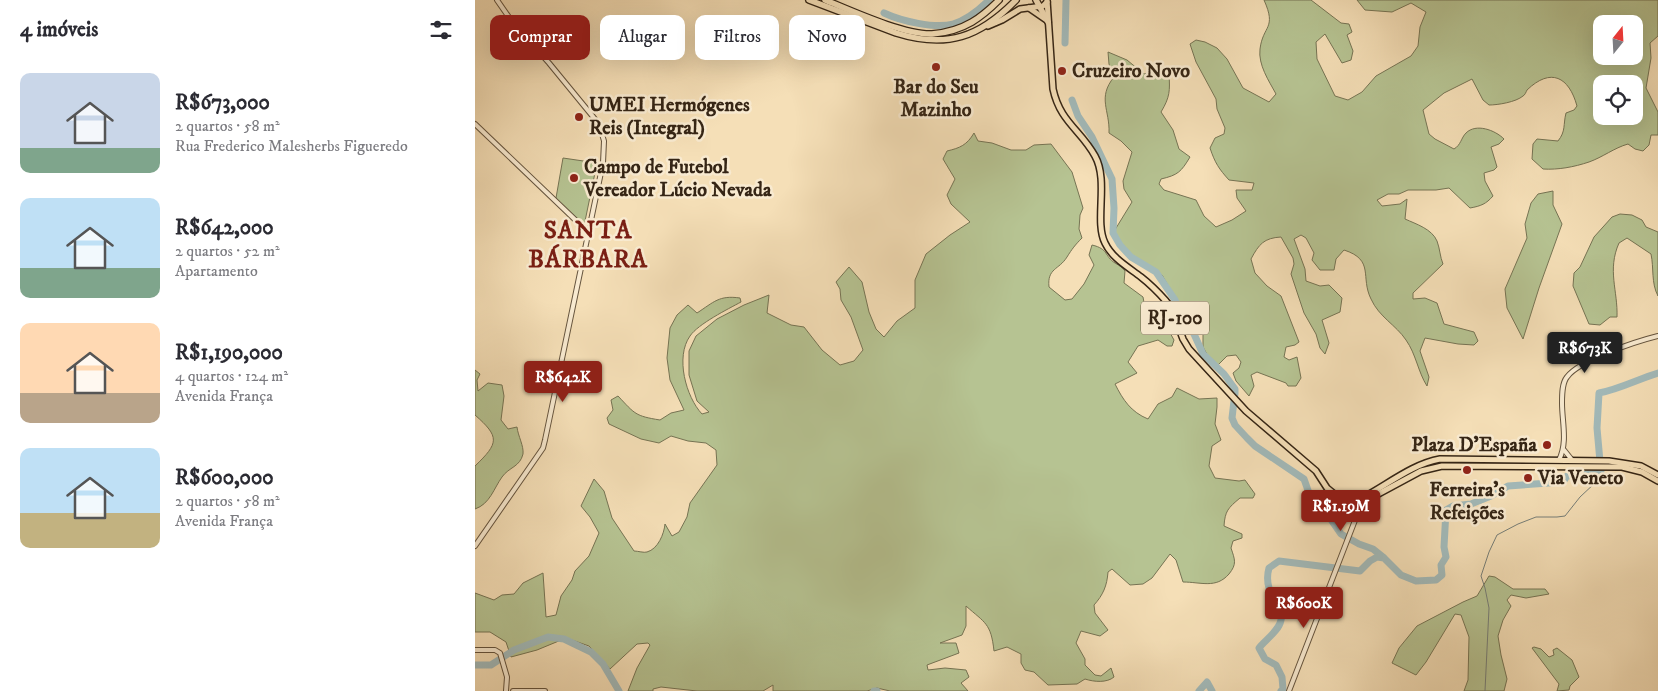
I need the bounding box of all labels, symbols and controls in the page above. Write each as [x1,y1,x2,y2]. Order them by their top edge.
chip: Comprar [490,15,590,60]
chip: Alugar [600,15,685,60]
chip: Filtros [695,15,779,60]
chip: Novo [789,15,865,60]
north arrow [1593,15,1643,65]
map controls [1593,15,1643,125]
icon: filters [427,16,455,44]
text: 4 imóveis [20,17,98,43]
place label: Cruzeiro Novo [1072,59,1190,84]
marker: Bar do Seu Mazinho [930,61,942,73]
marker: Cruzeiro Novo [1056,65,1068,77]
place label: Bar do Seu Mazinho [893,75,979,123]
button: locate [1593,75,1643,125]
text: R$673,000 [175,90,270,116]
icon: home [60,93,120,153]
place label: UMEI Hermógenes Reis (Integral) [589,93,750,141]
marker: UMEI Hermógenes Reis (Integral) [573,111,585,123]
text: 2 quartos · 58 m² [175,116,280,136]
text: Rua Frederico Malesherbs Figueredo [175,136,408,156]
place label: Campo de Futebol Vereador Lúcio Nevada [583,155,772,203]
marker: Campo de Futebol Vereador Lúcio Nevada [568,172,580,184]
text: R$642,000 [175,215,274,241]
district label: SANTA BÁRBARA [528,215,648,275]
icon: home [60,218,120,278]
text: 2 quartos · 52 m² [175,241,280,261]
text: Apartamento [175,261,258,281]
road number: RJ-100 [1141,302,1209,334]
pin: R$673K [1544,332,1626,374]
text: R$673K [1558,338,1612,358]
text: R$1,190,000 [175,340,283,366]
icon: home [60,343,120,403]
pin: R$642K [522,360,604,403]
text: 4 quartos · 124 m² [175,366,288,386]
text: R$642K [535,367,591,387]
text: Avenida França [175,386,273,406]
place label: Plaza D'España [1411,433,1537,458]
marker: Plaza D'España [1541,439,1553,451]
marker: Ferreira’s Refeições [1461,464,1473,476]
text: R$600,000 [175,465,274,491]
place label: Via Veneto [1537,466,1623,491]
icon: home [60,468,120,528]
marker: Via Veneto [1522,472,1534,484]
place label: Ferreira’s Refeições [1429,478,1505,526]
pin: R$1.19M [1295,490,1387,532]
text: 2 quartos · 58 m² [175,491,280,511]
text: R$1.19M [1312,496,1370,516]
text: Avenida França [175,511,273,531]
pin: R$600K [1263,586,1345,629]
text: R$600K [1276,593,1332,613]

